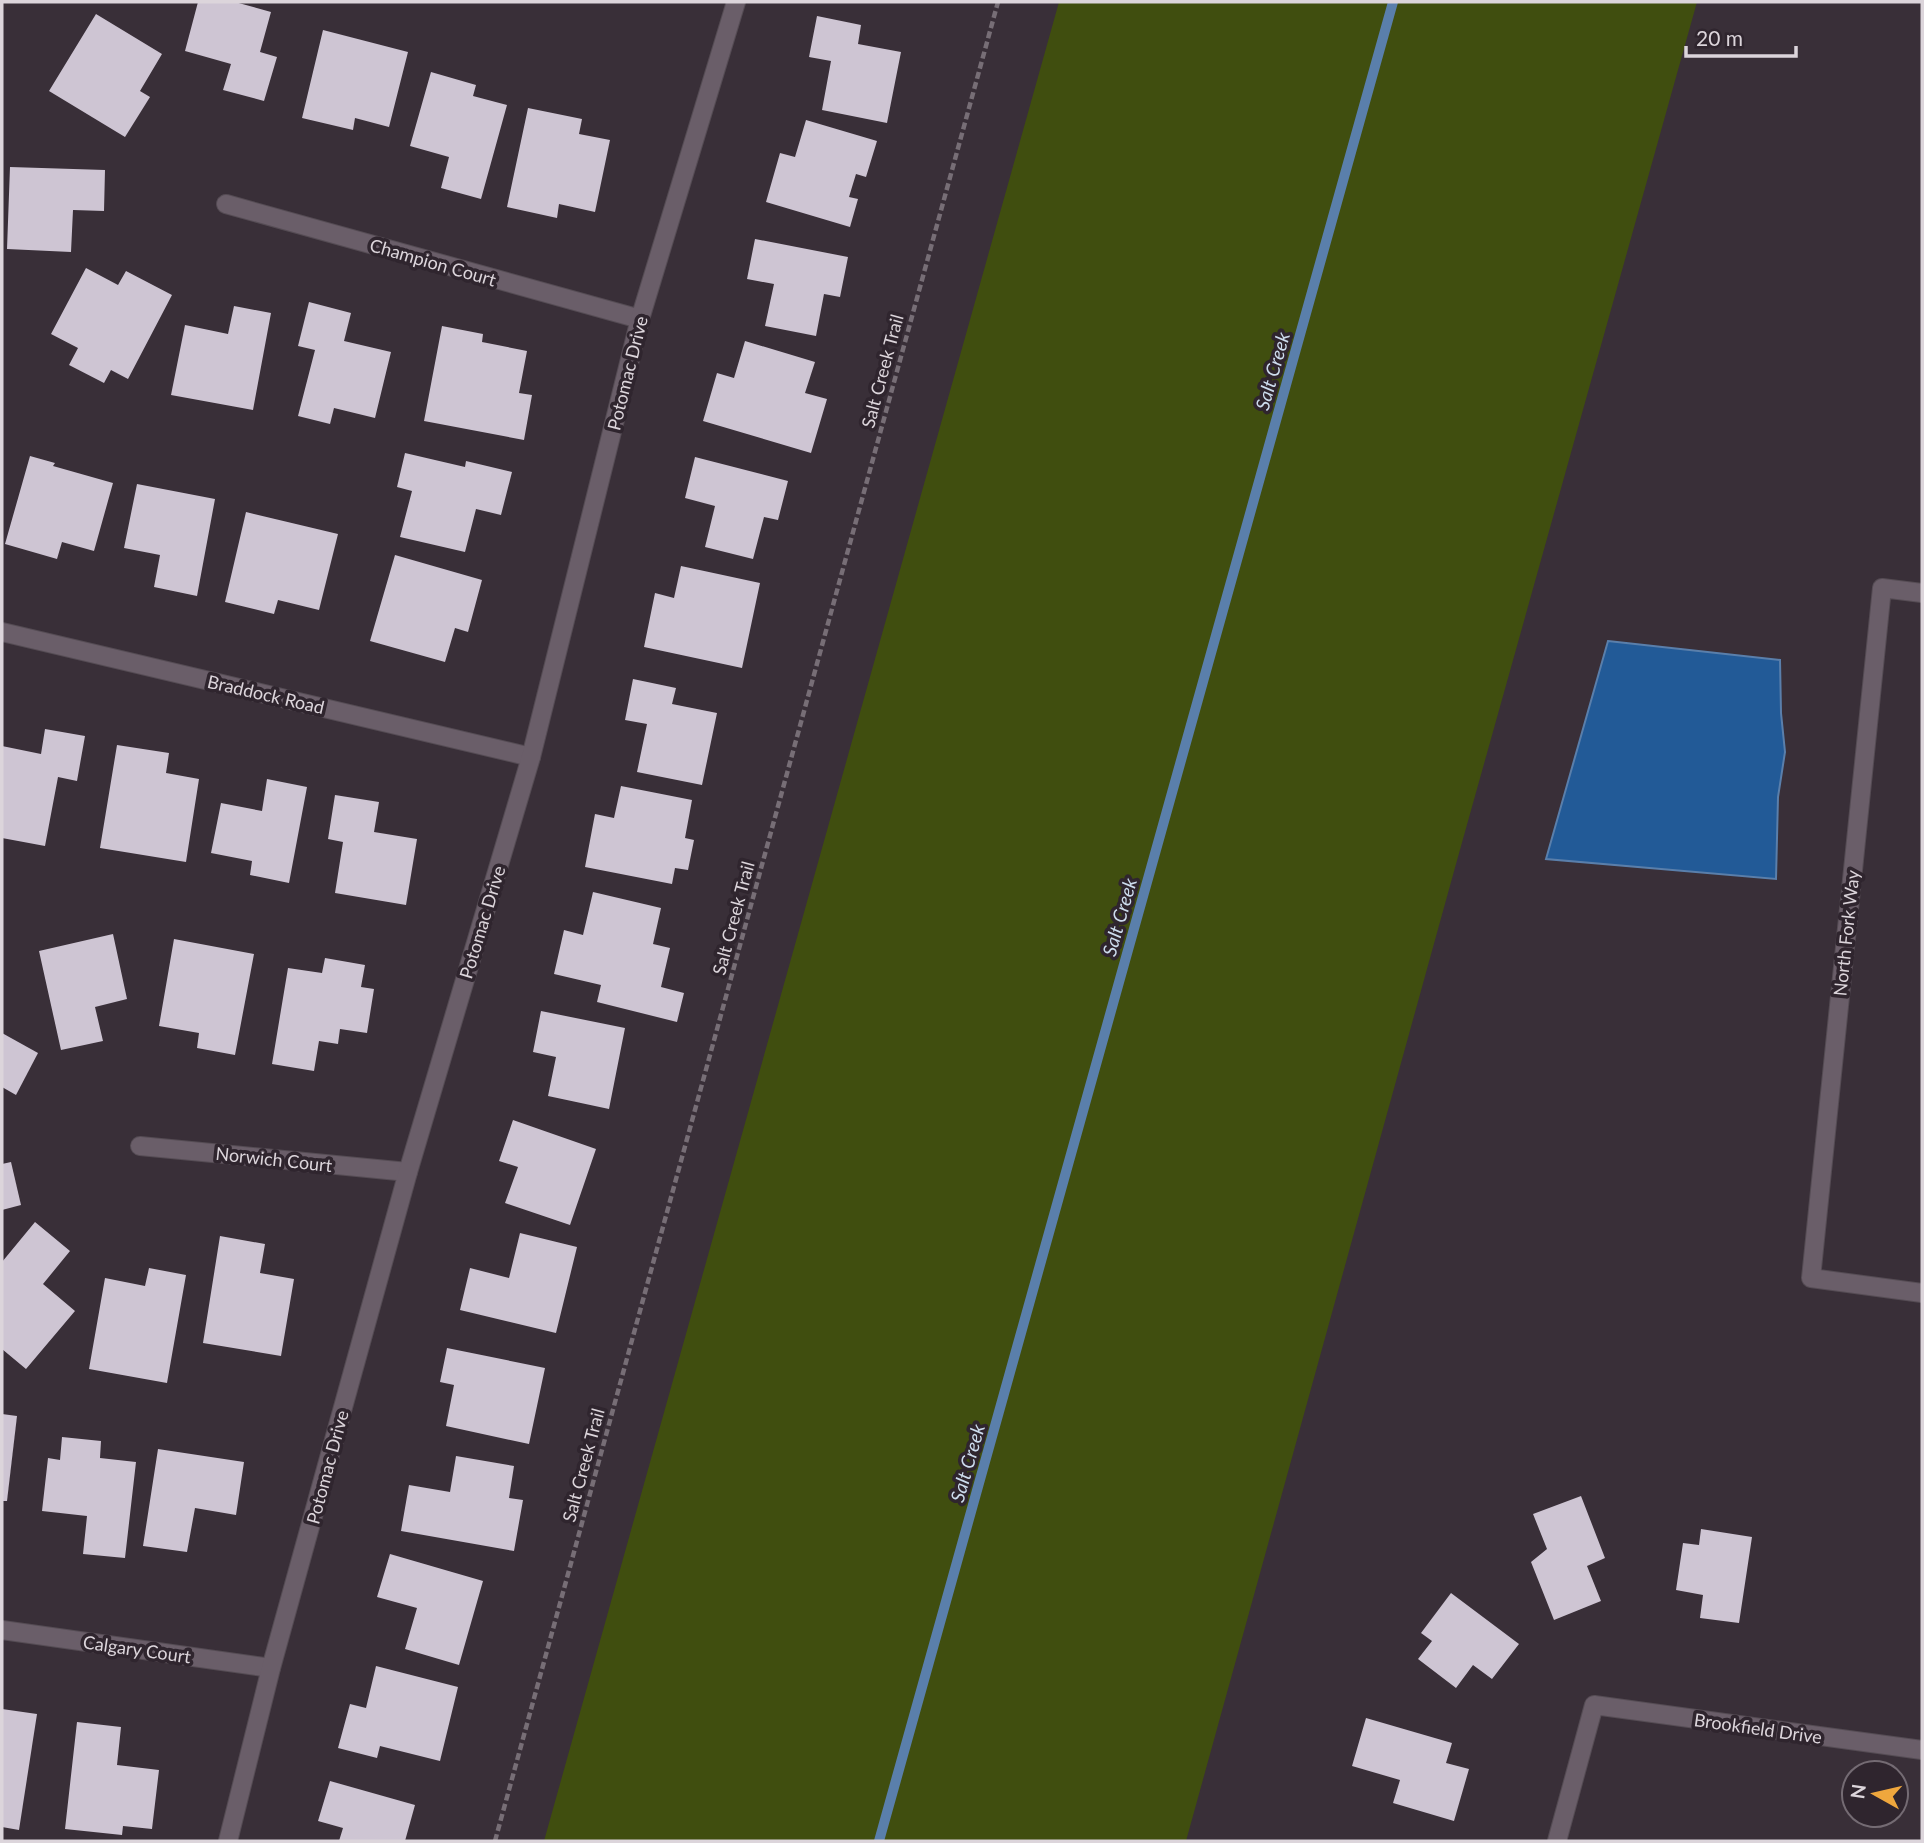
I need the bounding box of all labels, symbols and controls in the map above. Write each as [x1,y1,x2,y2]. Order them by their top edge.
scale bar [1686,14,1796,58]
text: 20 m [1696,25,1743,50]
street label: Champion Court [367,233,499,291]
street label: Salt Creek Trail [856,312,908,430]
street label: Potomac Drive [602,314,652,432]
water label: Salt Creek [1250,329,1294,413]
street label: Braddock Road [205,670,327,718]
street label: Salt Creek Trail [707,859,759,977]
street label: Potomac Drive [454,863,510,981]
street label: North Fork Way [1828,868,1864,997]
water label: Salt Creek [1097,875,1141,959]
street label: Norwich Court [215,1142,334,1176]
street label: Salt Creek Trail [557,1406,609,1524]
street label: Potomac Drive [301,1408,353,1526]
water label: Salt Creek [945,1421,989,1505]
street label: Calgary Court [82,1631,193,1668]
street label: Brookfield Drive [1693,1708,1823,1748]
north arrow [1840,1759,1910,1829]
text: N [1845,1783,1870,1800]

